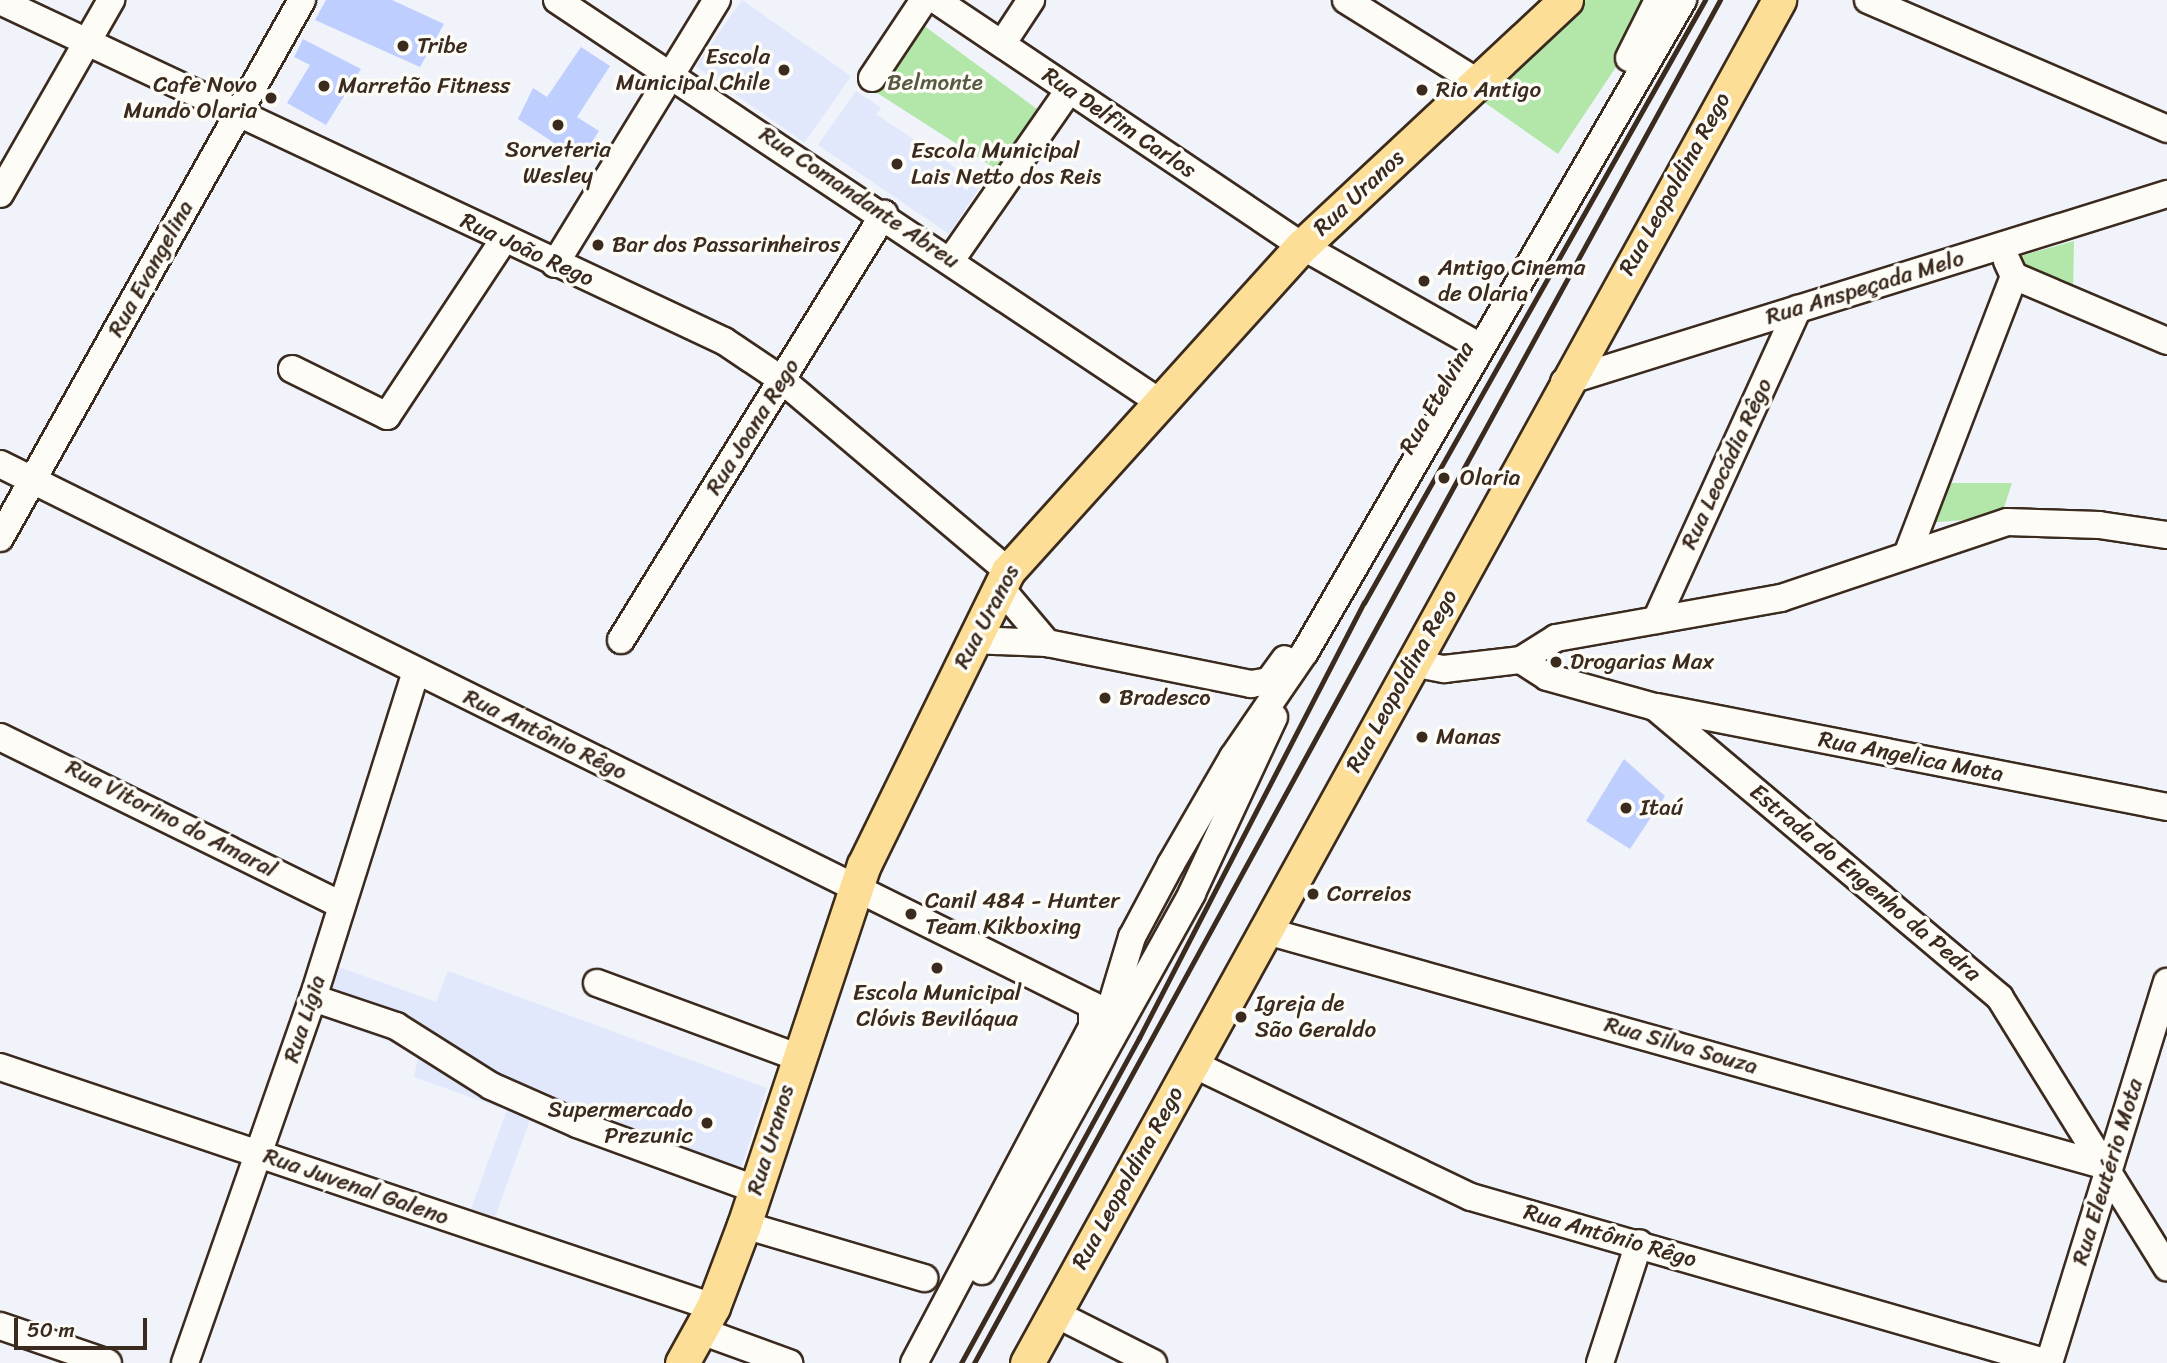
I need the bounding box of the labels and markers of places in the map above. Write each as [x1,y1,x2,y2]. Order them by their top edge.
place label: Tribe [417,32,468,60]
marker: Tribe [395,38,411,54]
place label: Escola Municipal Chile [615,43,770,97]
marker: Escola Municipal Chile [776,62,792,78]
place label: Cafe Novo Mundo Olaria [123,71,257,125]
place label: Marretão Fitness [338,72,510,100]
place label: Rio Antigo [1436,76,1541,104]
marker: Marretão Fitness [316,78,332,94]
marker: Rio Antigo [1414,82,1430,98]
marker: Cafe Novo Mundo Olaria [263,90,279,106]
marker: Sorveteria Wesley [550,117,566,133]
place label: Sorveteria Wesley [505,136,611,190]
place label: Escola Municipal Lais Netto dos Reis [911,137,1104,191]
marker: Escola Municipal Lais Netto dos Reis [889,156,905,172]
place label: Bar dos Passarinheiros [612,231,842,259]
marker: Bar dos Passarinheiros [590,237,606,253]
place label: Antigo Cinema de Olaria [1438,254,1585,308]
marker: Antigo Cinema de Olaria [1416,273,1432,289]
place label: Olaria [1460,464,1520,492]
marker: Olaria [1434,468,1454,488]
place label: Drogarias Max [1570,648,1714,676]
marker: Drogarias Max [1548,654,1564,670]
place label: Bradesco [1119,684,1211,712]
marker: Bradesco [1097,690,1113,706]
place label: Manas [1436,723,1501,751]
marker: Manas [1414,729,1430,745]
place label: Itaú [1640,794,1683,822]
marker: Itaú [1618,800,1634,816]
place label: Correios [1327,880,1411,908]
marker: Correios [1305,886,1321,902]
place label: Canil 484 - Hunter Team Kikboxing [925,887,1120,941]
marker: Canil 484 - Hunter Team Kikboxing [903,906,919,922]
marker: Escola Municipal Clóvis Beviláqua [929,960,945,976]
place label: Escola Municipal Clóvis Beviláqua [853,979,1021,1033]
place label: Igreja de São Geraldo [1255,990,1376,1044]
marker: Igreja de São Geraldo [1233,1009,1249,1025]
place label: Supermercado Prezunic [548,1096,693,1150]
marker: Supermercado Prezunic [699,1115,715,1131]

